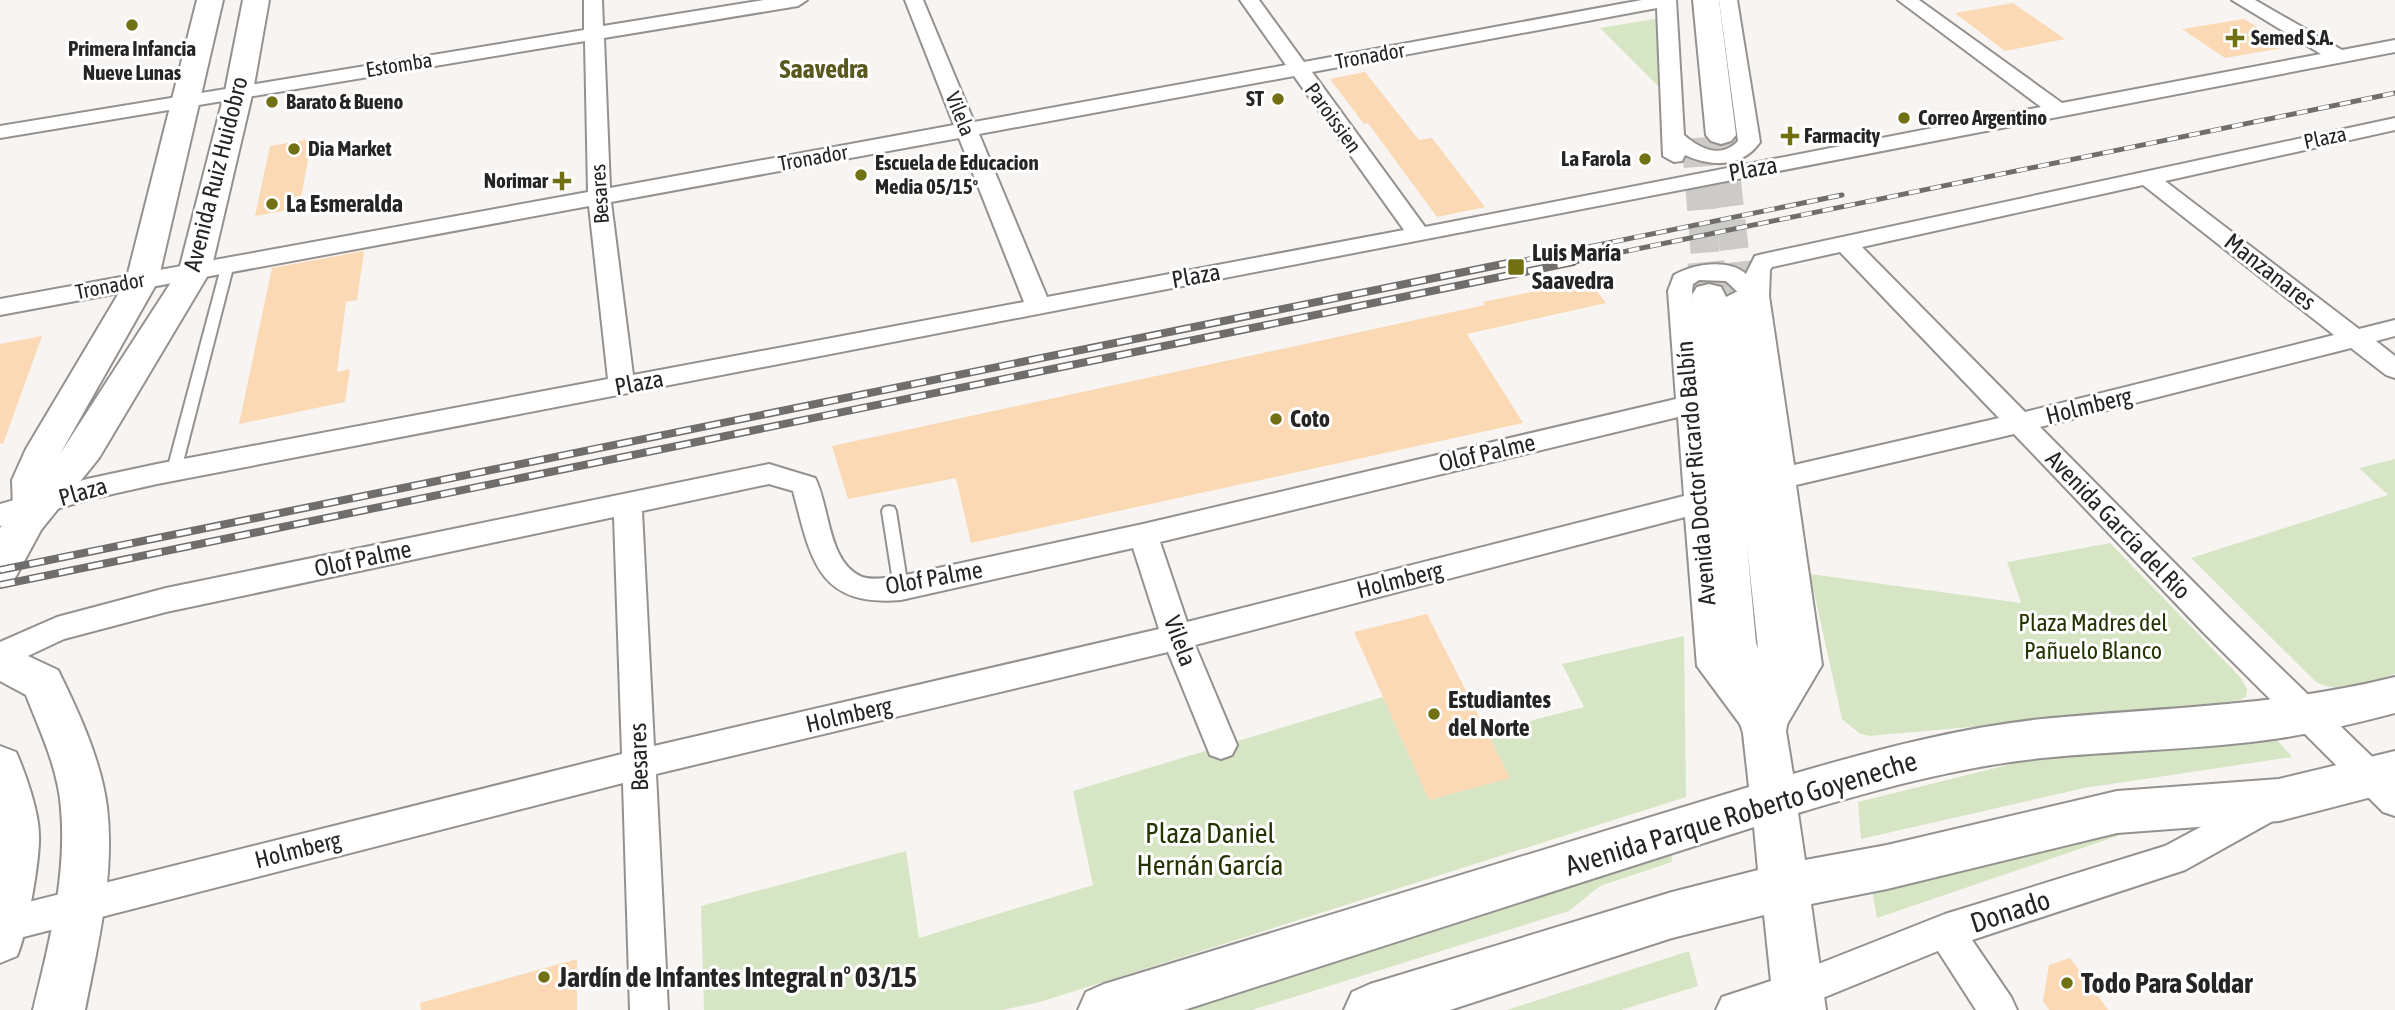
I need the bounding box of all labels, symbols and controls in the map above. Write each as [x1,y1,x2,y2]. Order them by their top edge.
marker: Primera Infancia Nueve Lunas [124,17,140,33]
place label: Semed S.A. [2251,25,2334,49]
marker: Semed S.A. [2225,28,2245,48]
place label: Primera Infancia Nueve Lunas [68,36,196,84]
street label: Tronador [1333,37,1407,73]
street label: Estomba [364,47,434,81]
district label: Saavedra [780,54,868,84]
street label: Avenida Ruiz Huidobro [178,74,253,274]
street label: Paroissien [1301,78,1367,157]
place label: ST [1246,86,1265,110]
street label: Vilela [941,88,981,139]
place label: Barato & Bueno [286,89,403,113]
marker: ST [1270,91,1286,107]
marker: Barato & Bueno [264,94,280,110]
place label: Correo Argentino [1918,105,2047,129]
marker: Correo Argentino [1896,110,1912,126]
street label: Plaza [2301,121,2348,153]
place label: Farmacity [1804,123,1881,147]
marker: Farmacity [1782,128,1798,144]
place label: Dia Market [308,136,392,160]
street label: Tronador [776,139,850,175]
marker: Dia Market [286,141,302,157]
place label: La Farola [1561,146,1631,170]
place label: Escuela de Educacion Media 05/15° [875,150,1039,198]
marker: La Farola [1637,151,1653,167]
street label: Plaza [1726,151,1779,186]
street label: Besares [585,163,613,225]
marker: Escuela de Educacion Media 05/15° [853,167,869,183]
place label: Norimar [484,168,549,192]
marker: Norimar [554,173,570,189]
place label: La Esmeralda [286,190,403,217]
marker: La Esmeralda [264,196,280,212]
street label: Manzanares [2219,228,2321,315]
place label: Luis María Saavedra [1532,239,1621,294]
marker: Luis María Saavedra [1506,257,1526,277]
street label: Plaza [1169,258,1222,293]
street label: Tronador [73,266,147,303]
street label: Avenida Doctor Ricardo Balbín [1670,340,1721,606]
street label: Plaza [612,365,666,400]
street label: Holmberg [2043,382,2135,429]
place label: Coto [1290,405,1330,432]
marker: Coto [1268,411,1284,427]
street label: Olof Palme [1436,428,1538,477]
street label: Avenida García del Río [2041,445,2196,604]
street label: Plaza [56,472,110,511]
street label: Olof Palme [312,535,414,582]
street label: Olof Palme [883,556,985,599]
street label: Holmberg [1354,556,1446,603]
park label: Plaza Madres del Pañuelo Blanco [2018,609,2168,664]
street label: Vilela [1159,612,1202,670]
place label: Estudiantes del Norte [1448,686,1551,741]
street label: Holmberg [803,691,895,738]
marker: Estudiantes del Norte [1426,706,1442,722]
street label: Besares [624,722,653,792]
street label: Avenida Parque Roberto Goyeneche [1561,744,1921,882]
park label: Plaza Daniel Hernán García [1136,817,1284,881]
street label: Holmberg [252,826,344,873]
street label: Donado [1966,883,2054,939]
place label: Jardín de Infantes Integral n° 03/15 [557,961,917,993]
place label: Todo Para Soldar [2081,967,2253,999]
marker: Jardín de Infantes Integral n° 03/15 [536,969,552,985]
marker: Todo Para Soldar [2059,975,2075,991]

